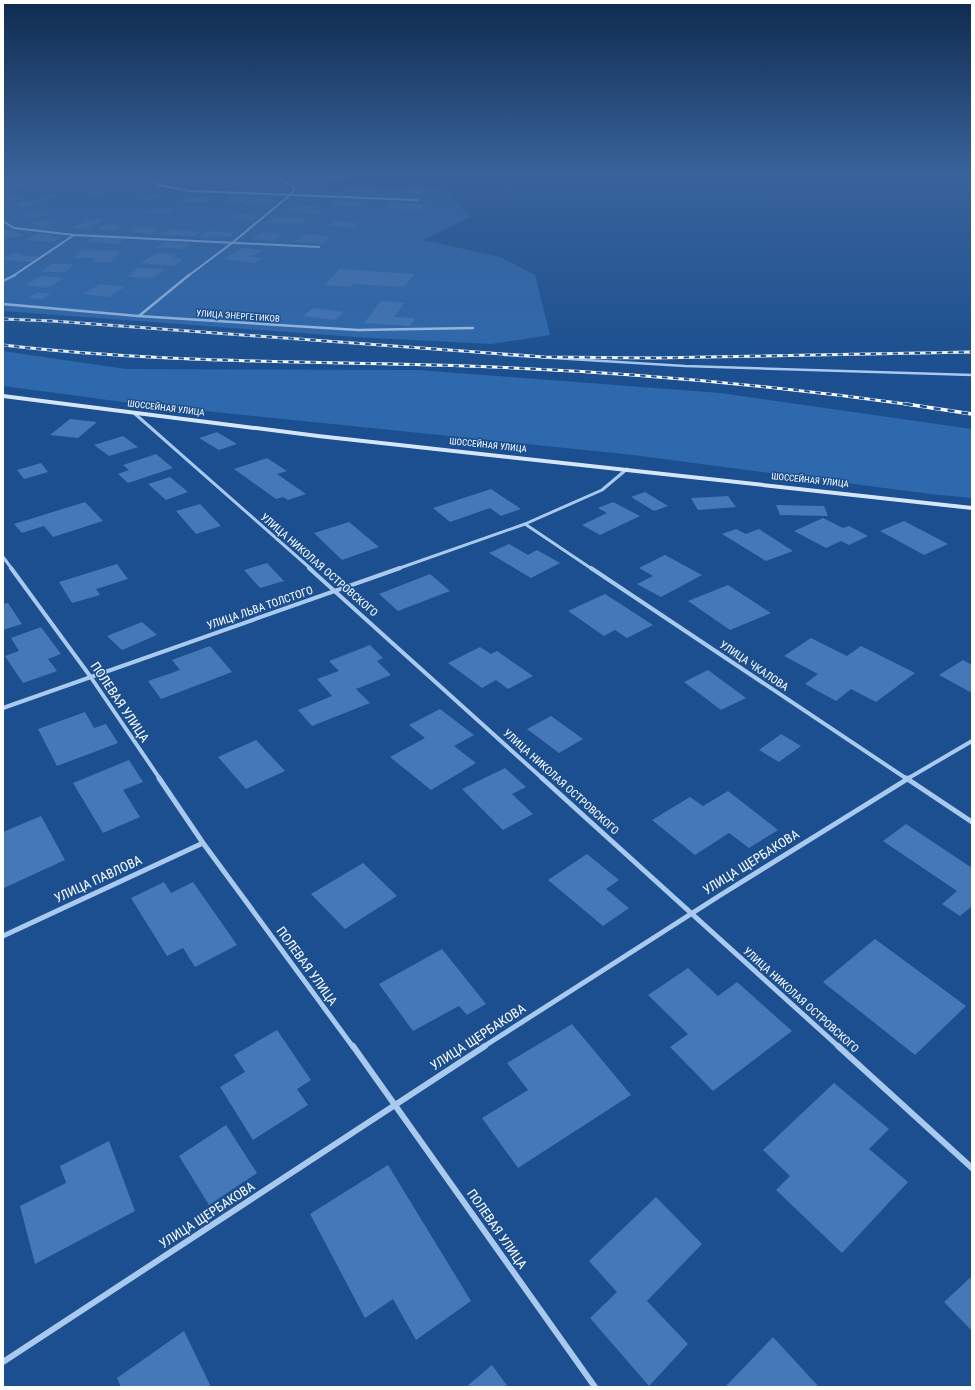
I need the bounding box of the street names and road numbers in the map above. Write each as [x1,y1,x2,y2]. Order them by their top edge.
street label: УЛИЦА ЭНЕРГЕТИКОВ [196,308,280,324]
street label: ШОССЕЙНАЯ УЛИЦА [127,397,205,418]
street label: ШОССЕЙНАЯ УЛИЦА [449,435,527,454]
street label: ШОССЕЙНАЯ УЛИЦА [771,470,849,489]
street label: УЛИЦА НИКОЛАЯ ОСТРОВСКОГО [258,511,380,619]
street label: УЛИЦА ЛЬВА ТОЛСТОГО [205,584,315,632]
street label: УЛИЦА ЧКАЛОВА [717,638,791,694]
street label: ПОЛЕВАЯ УЛИЦА [88,659,153,745]
street label: УЛИЦА НИКОЛАЯ ОСТРОВСКОГО [501,727,621,837]
street label: УЛИЦА ЩЕРБАКОВА [700,826,802,898]
street label: УЛИЦА ПАВЛОВА [52,852,145,906]
street label: ПОЛЕВАЯ УЛИЦА [273,924,341,1009]
street label: УЛИЦА НИКОЛАЯ ОСТРОВСКОГО [741,945,861,1055]
street label: УЛИЦА ЩЕРБАКОВА [428,1000,529,1073]
street label: УЛИЦА ЩЕРБАКОВА [157,1178,258,1251]
street label: ПОЛЕВАЯ УЛИЦА [464,1186,530,1272]

